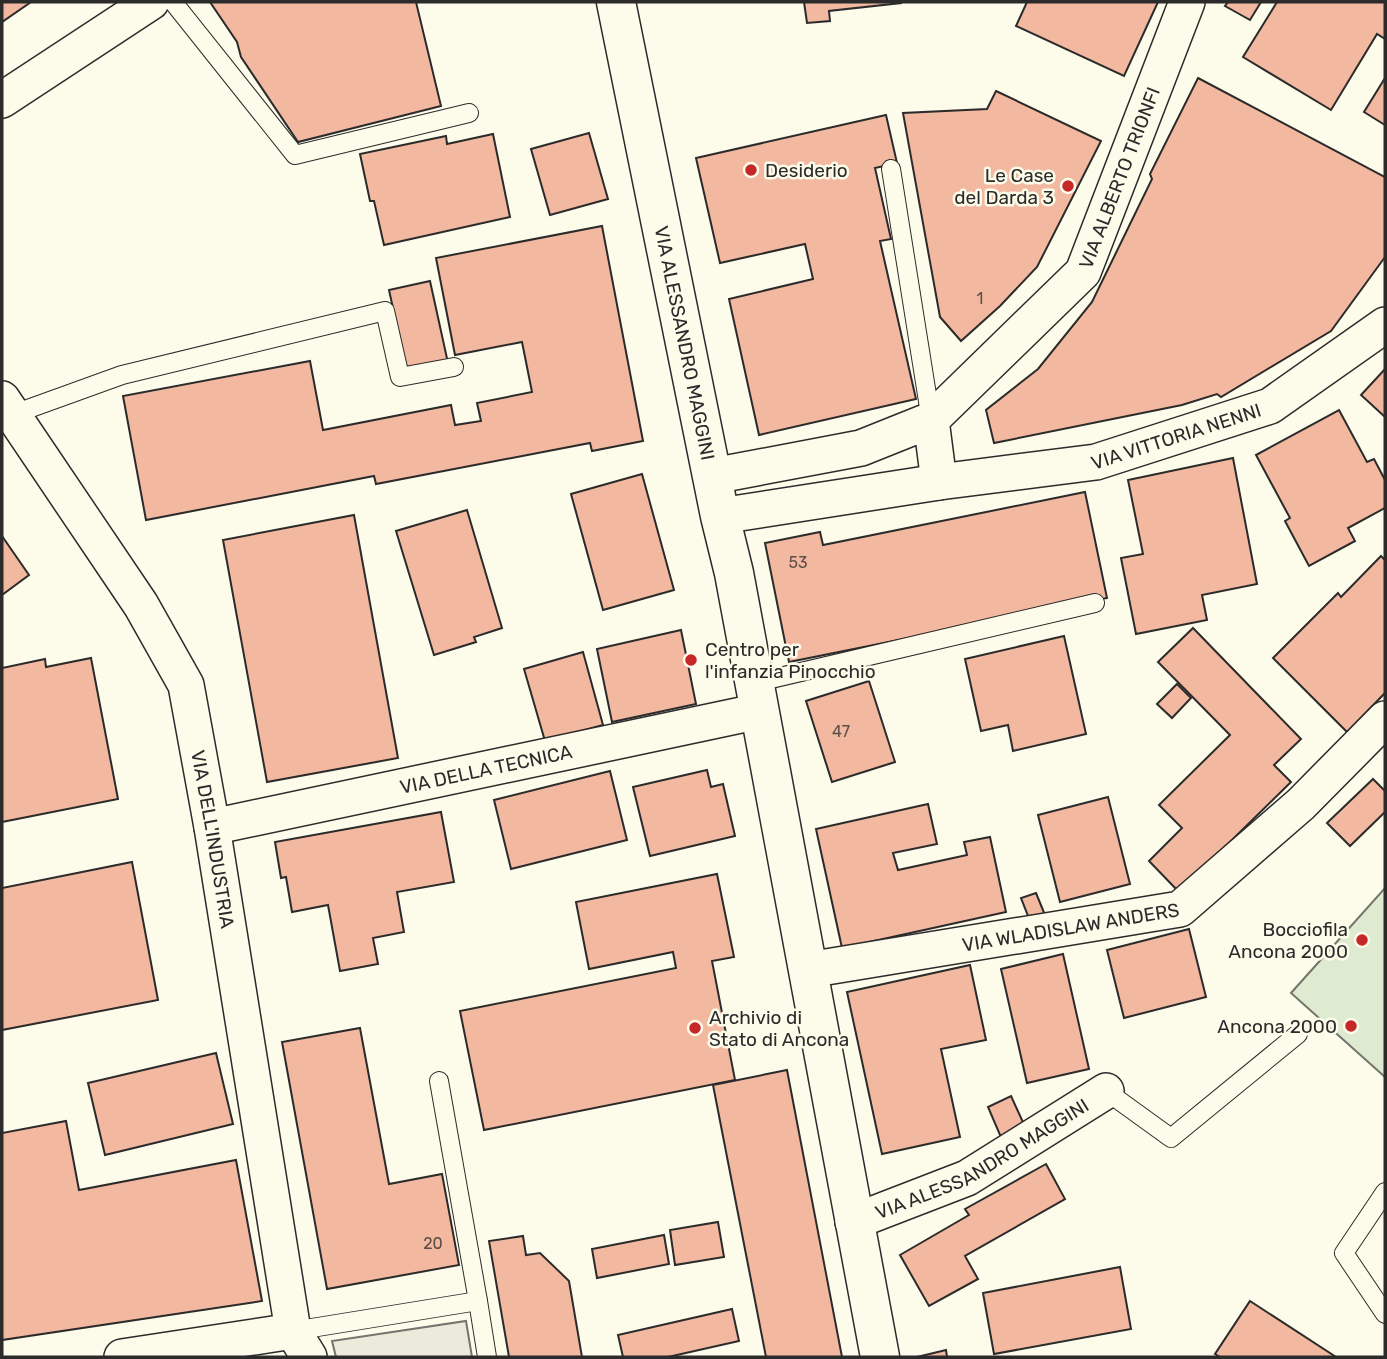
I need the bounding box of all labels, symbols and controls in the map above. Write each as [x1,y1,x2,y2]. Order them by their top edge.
street label: VIA ALBERTO TRIONFI [1074,84,1165,272]
place label: Desiderio [765,159,848,182]
marker: Desiderio [743,162,759,178]
place label: Le Case del Darda 3 [954,164,1054,209]
marker: Le Case del Darda 3 [1060,178,1076,194]
street label: VIA ALESSANDRO MAGGINI [650,224,719,462]
house number: 1 [977,289,983,308]
street label: VIA VITTORIA NENNI [1088,399,1264,475]
house number: 53 [788,553,808,572]
place label: Centro per l'infanzia Pinocchio [705,638,876,683]
marker: Centro per l'infanzia Pinocchio [683,652,699,668]
house number: 47 [832,722,850,741]
street label: VIA DELLA TECNICA [398,740,575,799]
street label: VIA DELL'INDUSTRIA [186,748,239,931]
street label: VIA WLADISLAW ANDERS [960,898,1181,957]
place label: Bocciofila Ancona 2000 [1228,918,1348,963]
marker: Bocciofila Ancona 2000 [1354,932,1370,948]
place label: Archivio di Stato di Ancona [709,1006,849,1051]
place label: Ancona 2000 [1217,1015,1337,1038]
marker: Ancona 2000 [1343,1018,1359,1034]
marker: Archivio di Stato di Ancona [687,1020,703,1036]
street label: VIA ALESSANDRO MAGGINI [872,1094,1093,1224]
house number: 20 [423,1234,443,1253]

